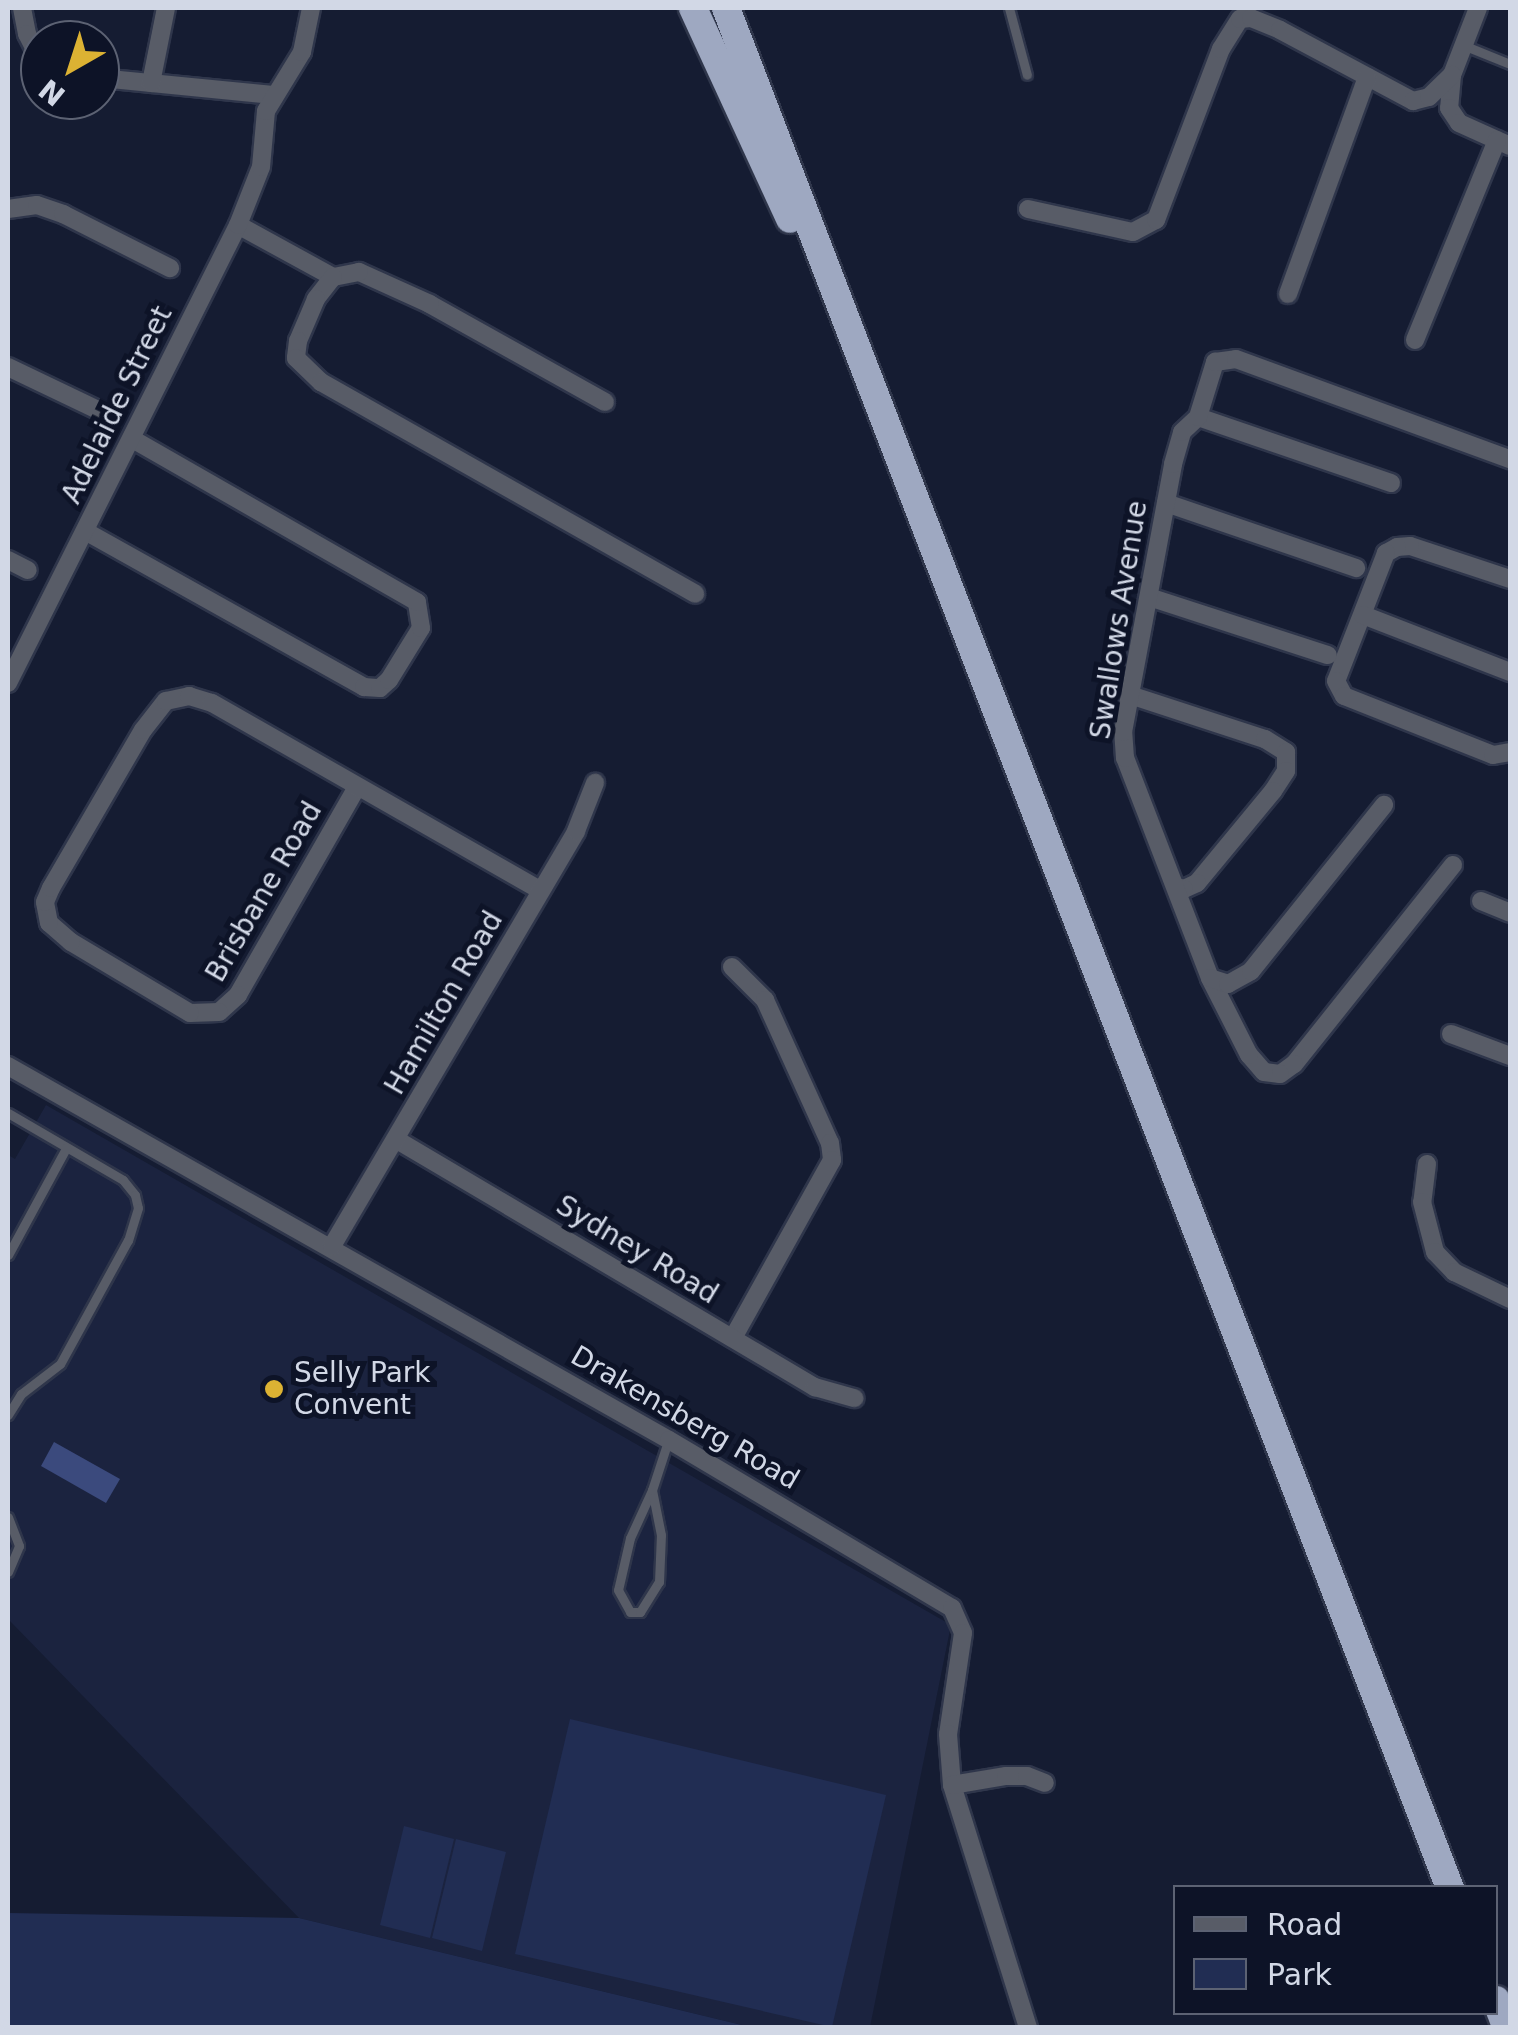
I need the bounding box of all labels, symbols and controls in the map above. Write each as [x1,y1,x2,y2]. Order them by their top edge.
north arrow [20,20,120,120]
text: N [33,72,72,112]
street label: Adelaide Street [55,301,179,509]
street label: Swallows Avenue [1084,498,1154,742]
street label: Brisbane Road [199,796,329,988]
street label: Hamilton Road [378,905,510,1101]
street label: Sydney Road [550,1189,724,1311]
street label: Drakensberg Road [565,1339,805,1497]
place label: Selly Park Convent [294,1356,431,1422]
marker: Selly Park Convent [263,1378,285,1400]
legend [1173,1885,1498,2015]
text: Road [1267,1907,1342,1942]
text: Park [1267,1957,1332,1992]

